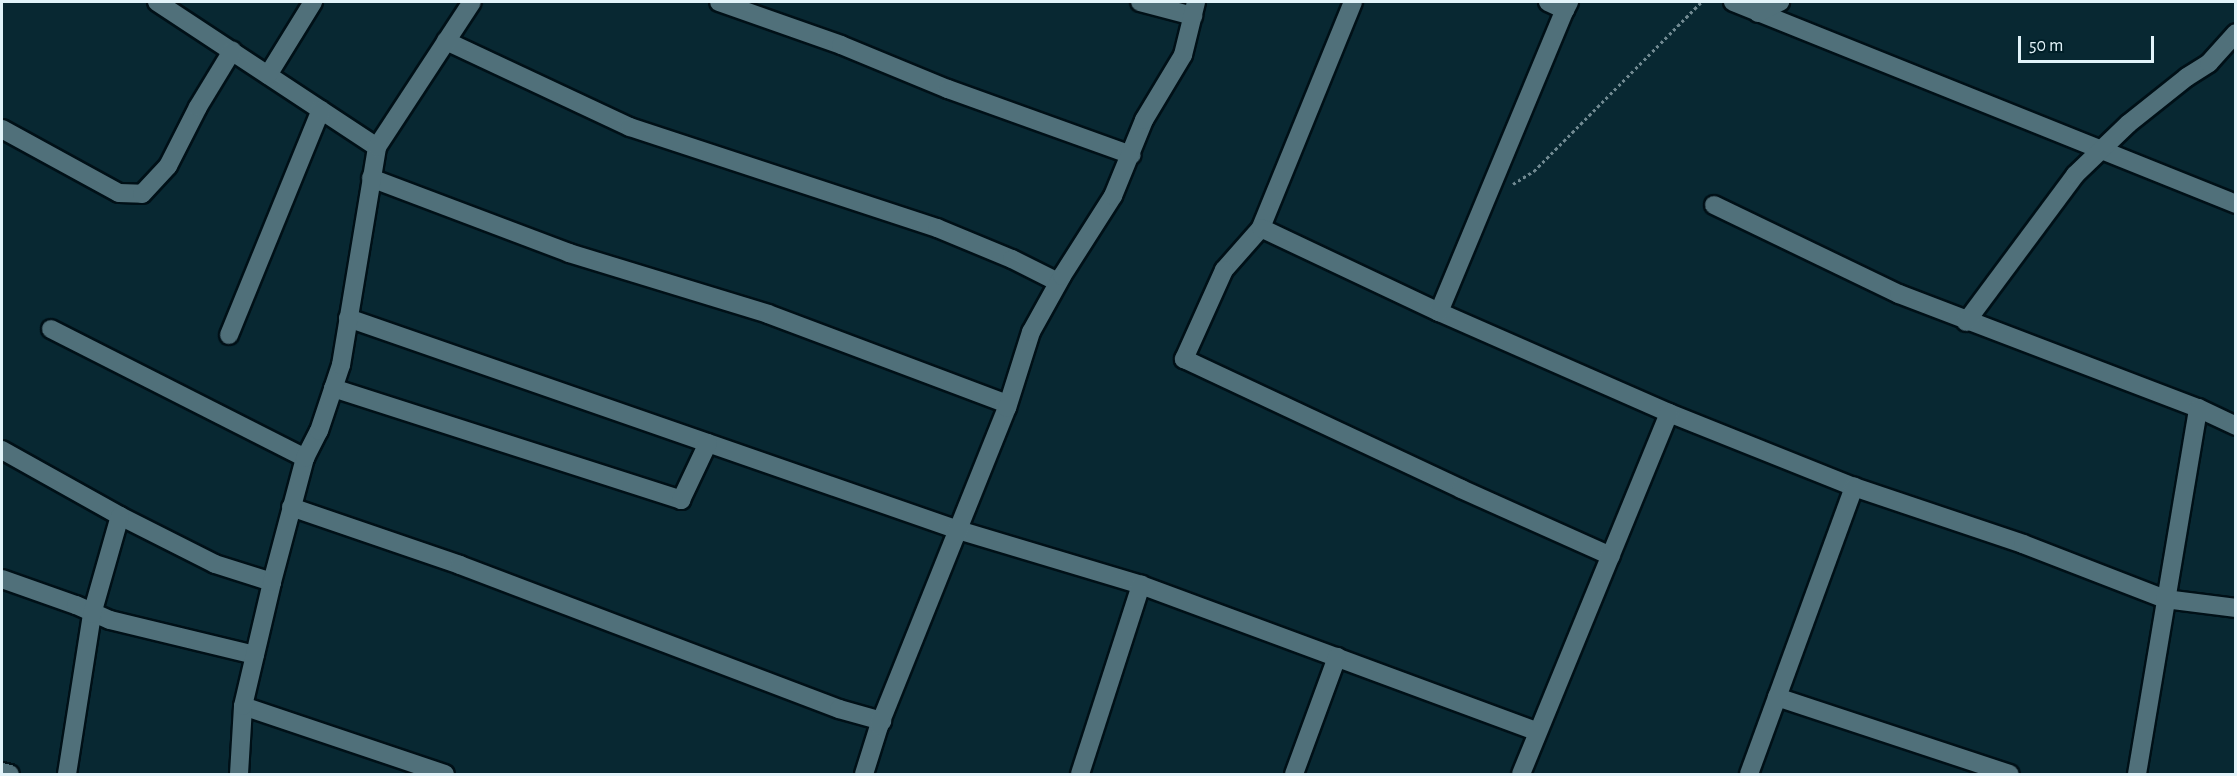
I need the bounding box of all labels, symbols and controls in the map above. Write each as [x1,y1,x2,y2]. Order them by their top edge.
scale bar [2021,24,2158,62]
text: 50 m [2029,37,2063,55]

